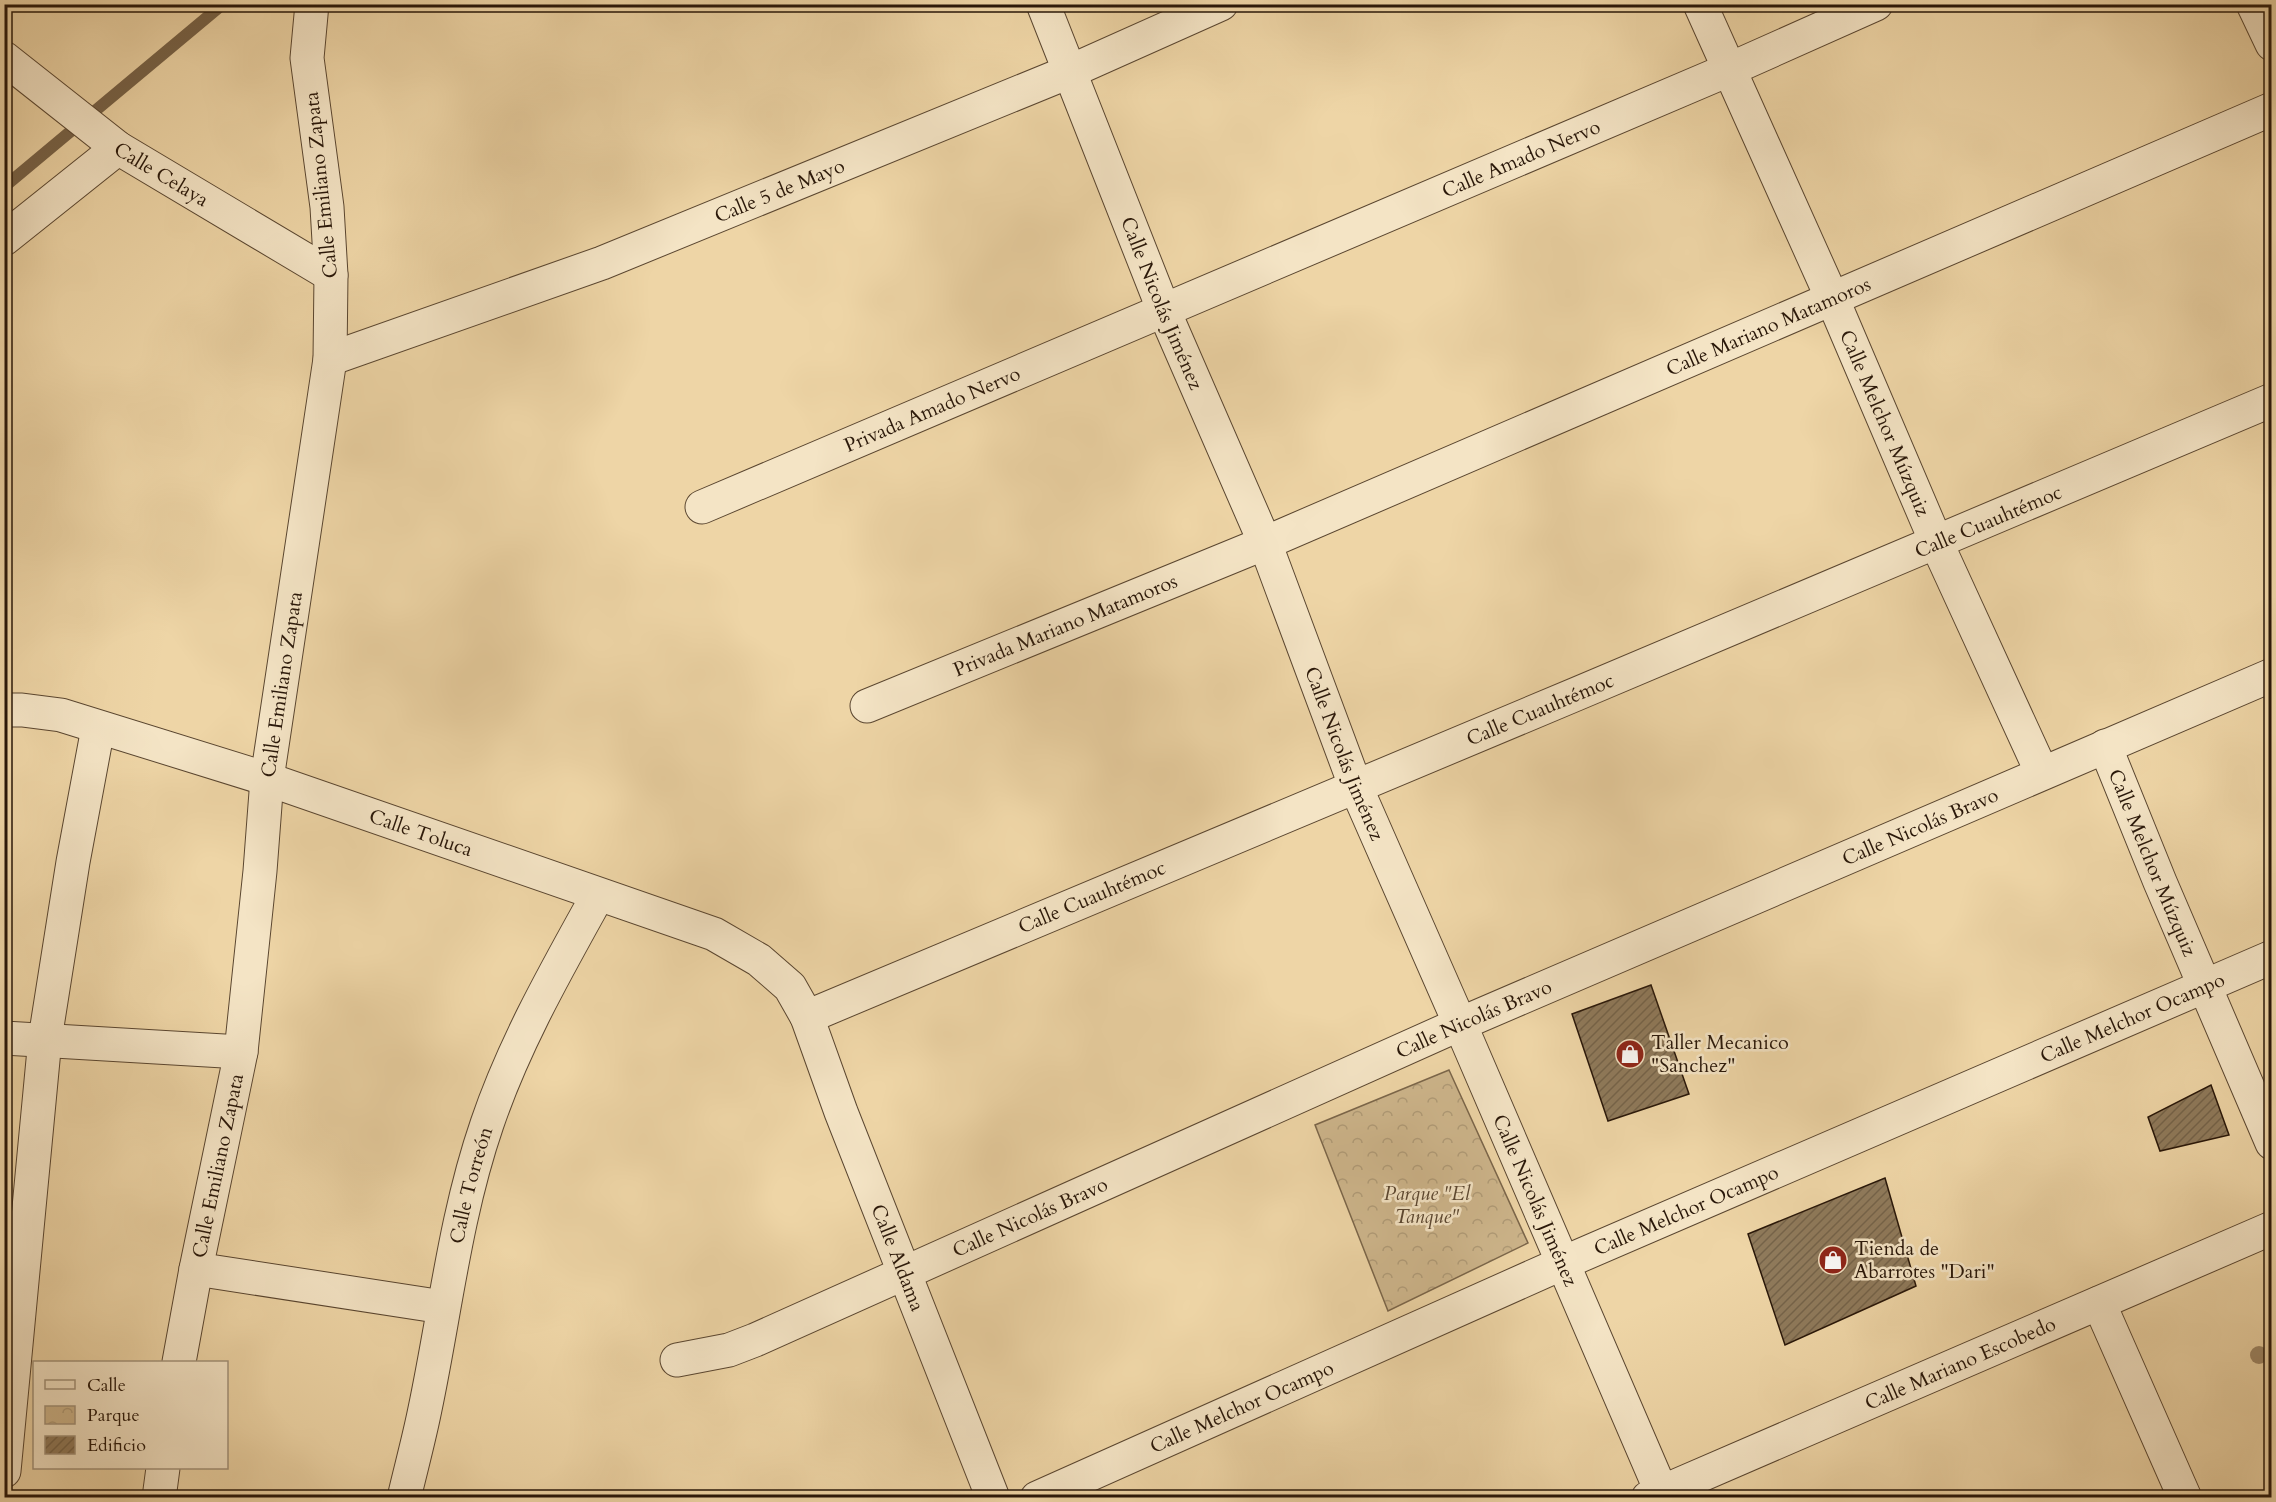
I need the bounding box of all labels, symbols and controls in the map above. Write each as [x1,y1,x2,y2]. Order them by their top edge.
street label: Calle Emiliano Zapata [298,90,344,280]
street label: Calle Amado Nervo [1437,113,1604,204]
street label: Calle Celaya [109,135,214,213]
street label: Calle 5 de Mayo [710,152,849,229]
street label: Calle Nicolás Jiménez [1115,213,1210,394]
street label: Calle Mariano Matamoros [1662,270,1875,382]
street label: Calle Melchor Múzquiz [1834,325,1937,520]
street label: Privada Amado Nervo [840,359,1025,459]
street label: Calle Cuauhtémoc [1910,478,2066,564]
street label: Privada Mariano Matamoros [949,567,1181,683]
street label: Calle Emiliano Zapata [254,589,308,779]
street label: Calle Nicolás Jiménez [1299,663,1391,845]
street label: Calle Cuauhtémoc [1462,666,1618,752]
street label: Calle Melchor Múzquiz [2102,765,2204,960]
street label: Calle Nicolás Bravo [1838,781,2002,872]
street label: Calle Toluca [366,802,477,863]
street label: Calle Cuauhtémoc [1014,854,1170,940]
street label: Calle Melchor Ocampo [2036,966,2229,1069]
street label: Calle Nicolás Bravo [1391,973,1556,1065]
place label: Taller Mecanico "Sanchez" [1651,1029,1789,1079]
shop icon: Taller Mecanico "Sanchez" [1614,1038,1646,1070]
street label: Calle Emiliano Zapata [185,1071,250,1260]
street label: Calle Nicolás Jiménez [1487,1110,1585,1290]
street label: Calle Torreón [443,1122,499,1246]
street label: Calle Melchor Ocampo [1589,1158,1783,1262]
street label: Calle Nicolás Bravo [948,1170,1112,1263]
park label: Parque "El Tanque" [1384,1180,1471,1230]
street label: Calle Aldama [865,1200,932,1315]
place label: Tienda de Abarrotes "Dari" [1854,1235,1995,1285]
shop icon: Tienda de Abarrotes "Dari" [1817,1244,1849,1276]
street label: Calle Mariano Escobedo [1860,1310,2060,1416]
street label: Calle Melchor Ocampo [1145,1354,1338,1459]
legend [33,1361,228,1469]
text: Calle [87,1373,126,1398]
text: Parque [87,1403,140,1428]
text: Edificio [87,1433,146,1458]

